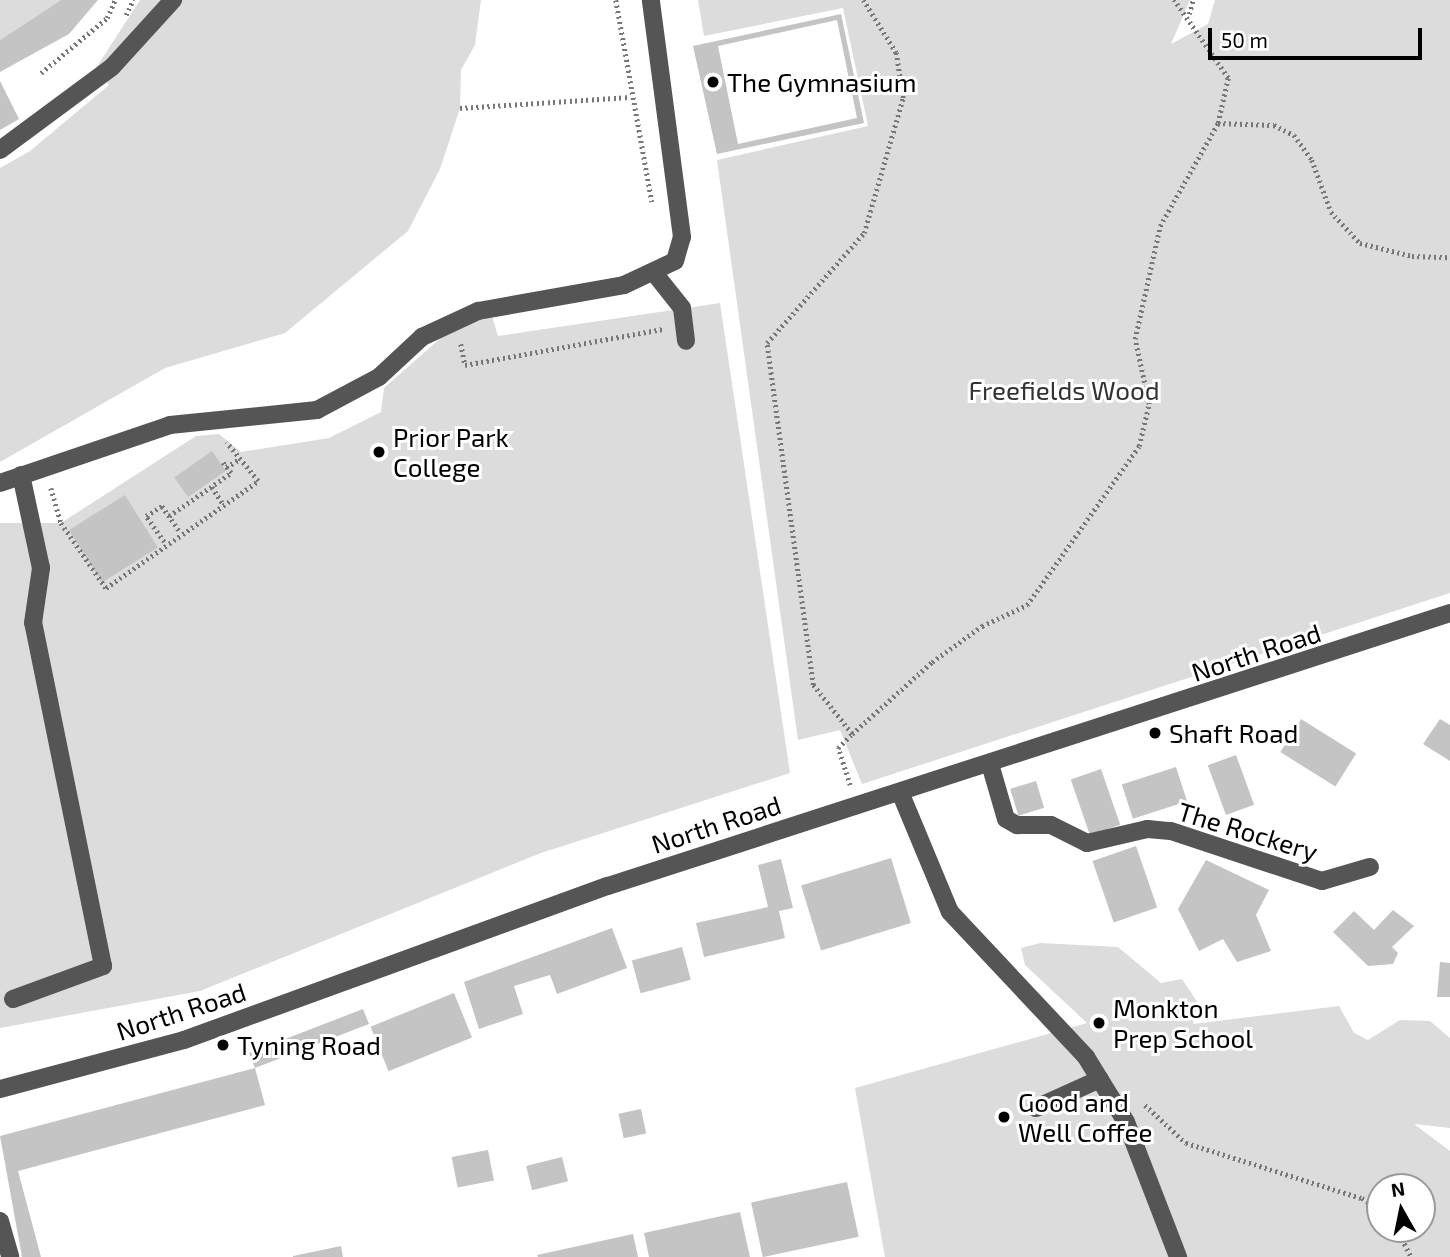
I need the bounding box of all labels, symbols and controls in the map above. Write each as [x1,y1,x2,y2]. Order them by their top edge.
scale bar [1212,14,1426,58]
text: 50 m [1221,27,1268,52]
place label: The Gymnasium [727,66,916,98]
marker: The Gymnasium [705,74,721,90]
park label: Freefields Wood [968,374,1160,406]
place label: Prior Park College [393,421,509,482]
marker: Prior Park College [371,444,387,460]
street label: North Road [1187,616,1325,688]
place label: Shaft Road [1169,717,1298,749]
marker: Shaft Road [1147,725,1163,741]
street label: North Road [647,788,785,860]
street label: The Rockery [1174,795,1322,867]
street label: North Road [112,975,250,1047]
place label: Monkton Prep School [1113,992,1253,1054]
marker: Monkton Prep School [1091,1015,1107,1031]
place label: Tyning Road [237,1029,381,1061]
marker: Tyning Road [215,1037,231,1053]
place label: Good and Well Coffee [1018,1086,1153,1148]
marker: Good and Well Coffee [996,1109,1012,1125]
north arrow [1366,1173,1436,1243]
text: N [1389,1176,1407,1201]

